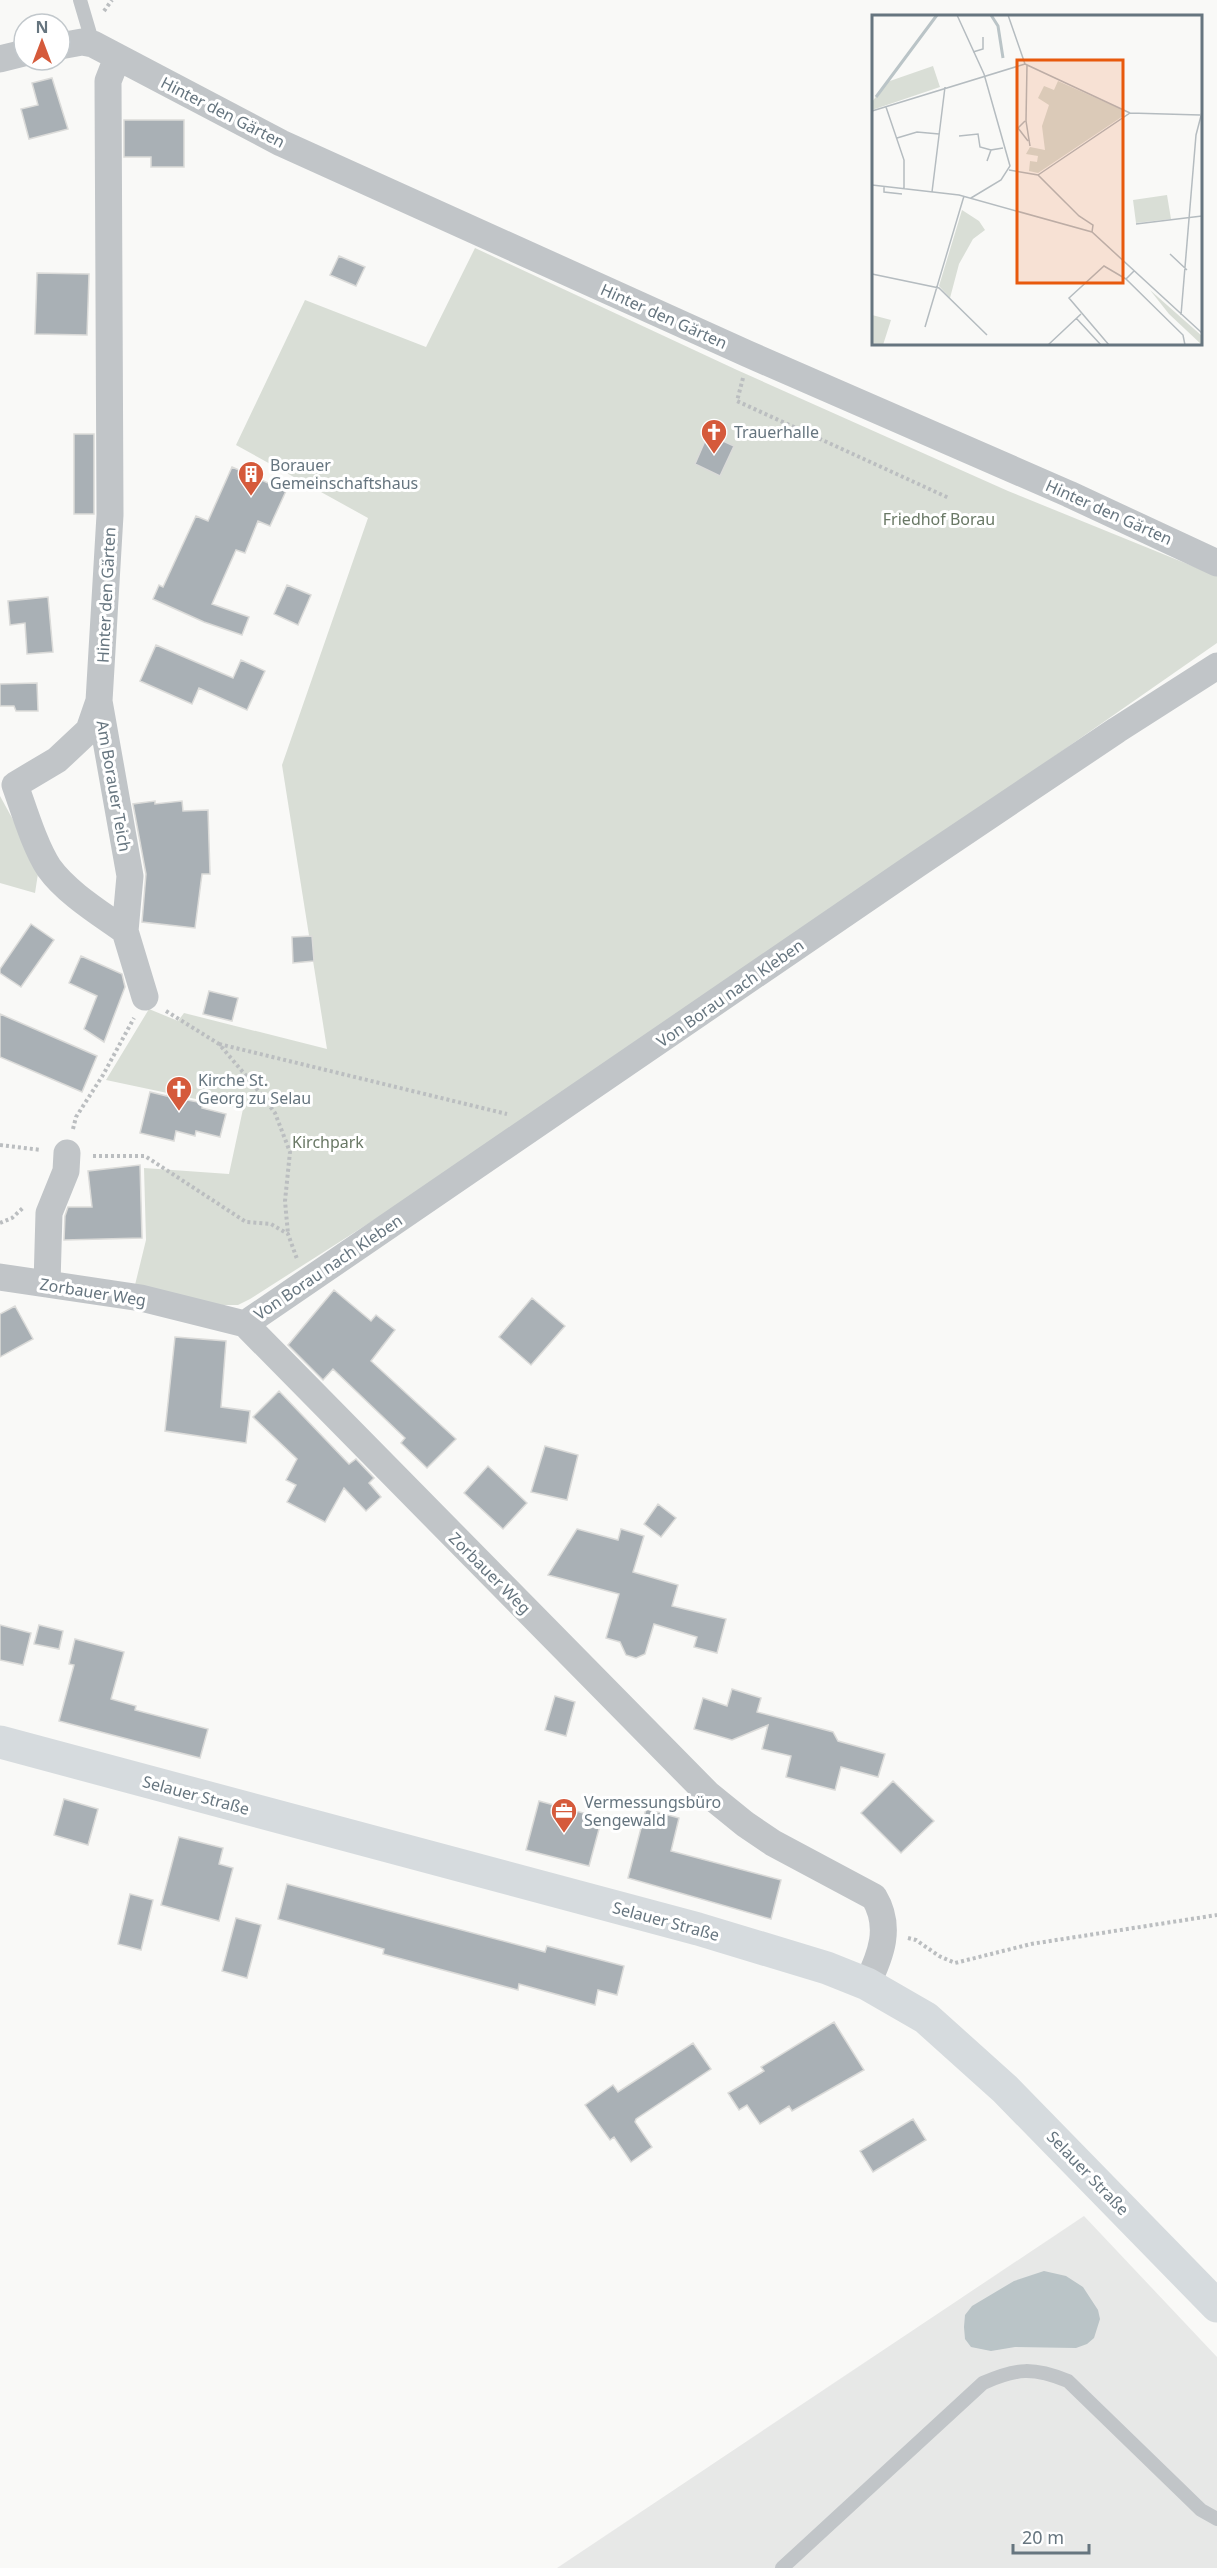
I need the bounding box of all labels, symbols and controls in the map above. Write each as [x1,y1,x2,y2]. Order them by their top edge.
north arrow [12,12,72,72]
inset map [872,15,1202,345]
text: N [35,16,49,38]
street label: Hinter den Gärten [157,71,289,153]
street label: Hinter den Gärten [597,278,731,354]
church icon: Trauerhalle [699,417,729,455]
place label: Trauerhalle [734,421,819,443]
place label: Borauer Gemeinschaftshaus [270,454,418,494]
building icon: Borauer Gemeinschaftshaus [236,459,266,497]
street label: Hinter den Gärten [1042,474,1176,550]
park label: Friedhof Borau [883,508,995,530]
street label: Hinter den Gärten [91,526,121,664]
street label: Am Borauer Teich [92,719,136,853]
street label: Von Borau nach Kleben [652,934,808,1052]
place label: Kirche St. Georg zu Selau [198,1069,311,1109]
church icon: Kirche St. Georg zu Selau [164,1074,194,1112]
park label: Kirchpark [292,1131,364,1153]
street label: Von Borau nach Kleben [249,1209,407,1325]
street label: Zorbauer Weg [38,1273,148,1311]
street label: Zorbauer Weg [444,1527,536,1619]
street label: Selauer Straße [140,1770,252,1820]
place label: Vermessungsbüro Sengewald [584,1791,721,1831]
office icon: Vermessungsbüro Sengewald [549,1796,579,1834]
street label: Selauer Straße [610,1896,722,1946]
street label: Selauer Straße [1042,2126,1134,2220]
scale bar [1013,2517,1090,2555]
text: 20 m [1022,2525,1064,2549]

